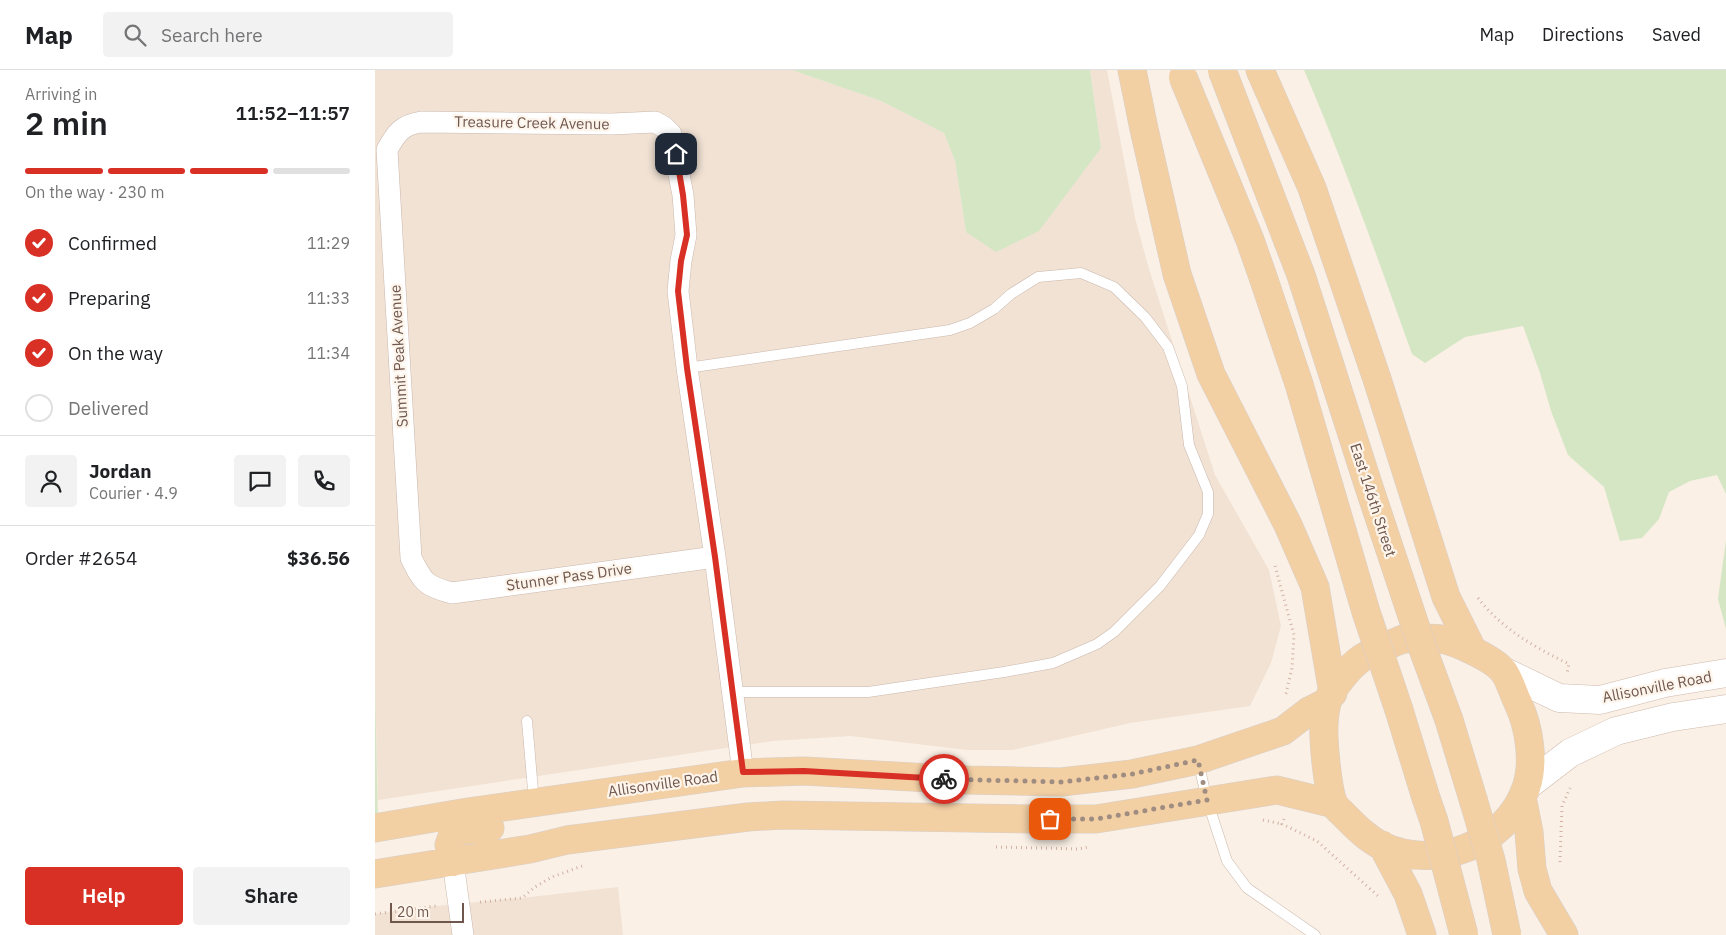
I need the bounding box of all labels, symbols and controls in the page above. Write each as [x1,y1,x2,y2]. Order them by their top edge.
search box [103,12,453,57]
text: Map [25,19,73,51]
icon: search [121,21,149,49]
text: Search here [161,23,263,47]
text: Map [1479,23,1514,46]
text: Directions [1542,23,1624,46]
text: Saved [1652,23,1701,46]
text: Arriving in [25,84,97,104]
text: 11:52–11:57 [236,101,350,125]
text: 2 min [25,102,108,144]
street label: Treasure Creek Avenue [454,112,610,133]
pin [655,133,697,175]
icon: home [662,140,690,168]
text: On the way · 230 m [25,182,164,202]
icon: check [25,229,53,257]
text: Confirmed [68,231,157,255]
text: 11:29 [307,233,350,253]
icon: check [25,284,53,312]
street label: Summit Peak Avenue [385,284,412,428]
text: Preparing [68,286,150,310]
text: 11:33 [307,288,350,308]
icon: check [25,339,53,367]
text: On the way [68,341,163,365]
text: 11:34 [307,343,350,363]
text: Delivered [68,396,149,420]
street label: East 146th Street [1346,441,1401,559]
button: person [25,455,77,507]
button: chat [234,455,286,507]
button: phone [298,455,350,507]
text: Jordan [89,459,152,483]
text: Courier · 4.9 [89,483,178,503]
text: Order #2654 [25,546,137,570]
text: $36.56 [287,546,350,570]
street label: Stunner Pass Drive [505,558,633,595]
street label: Allisonville Road [1601,667,1713,706]
courier [919,754,969,804]
icon: bike [930,765,958,793]
street label: Allisonville Road [607,766,719,801]
pin [1029,798,1071,840]
icon: bag [1036,805,1064,833]
button: Help [25,867,183,925]
button: Share [193,867,350,925]
scale bar [390,900,464,923]
text: 20 m [397,903,429,921]

